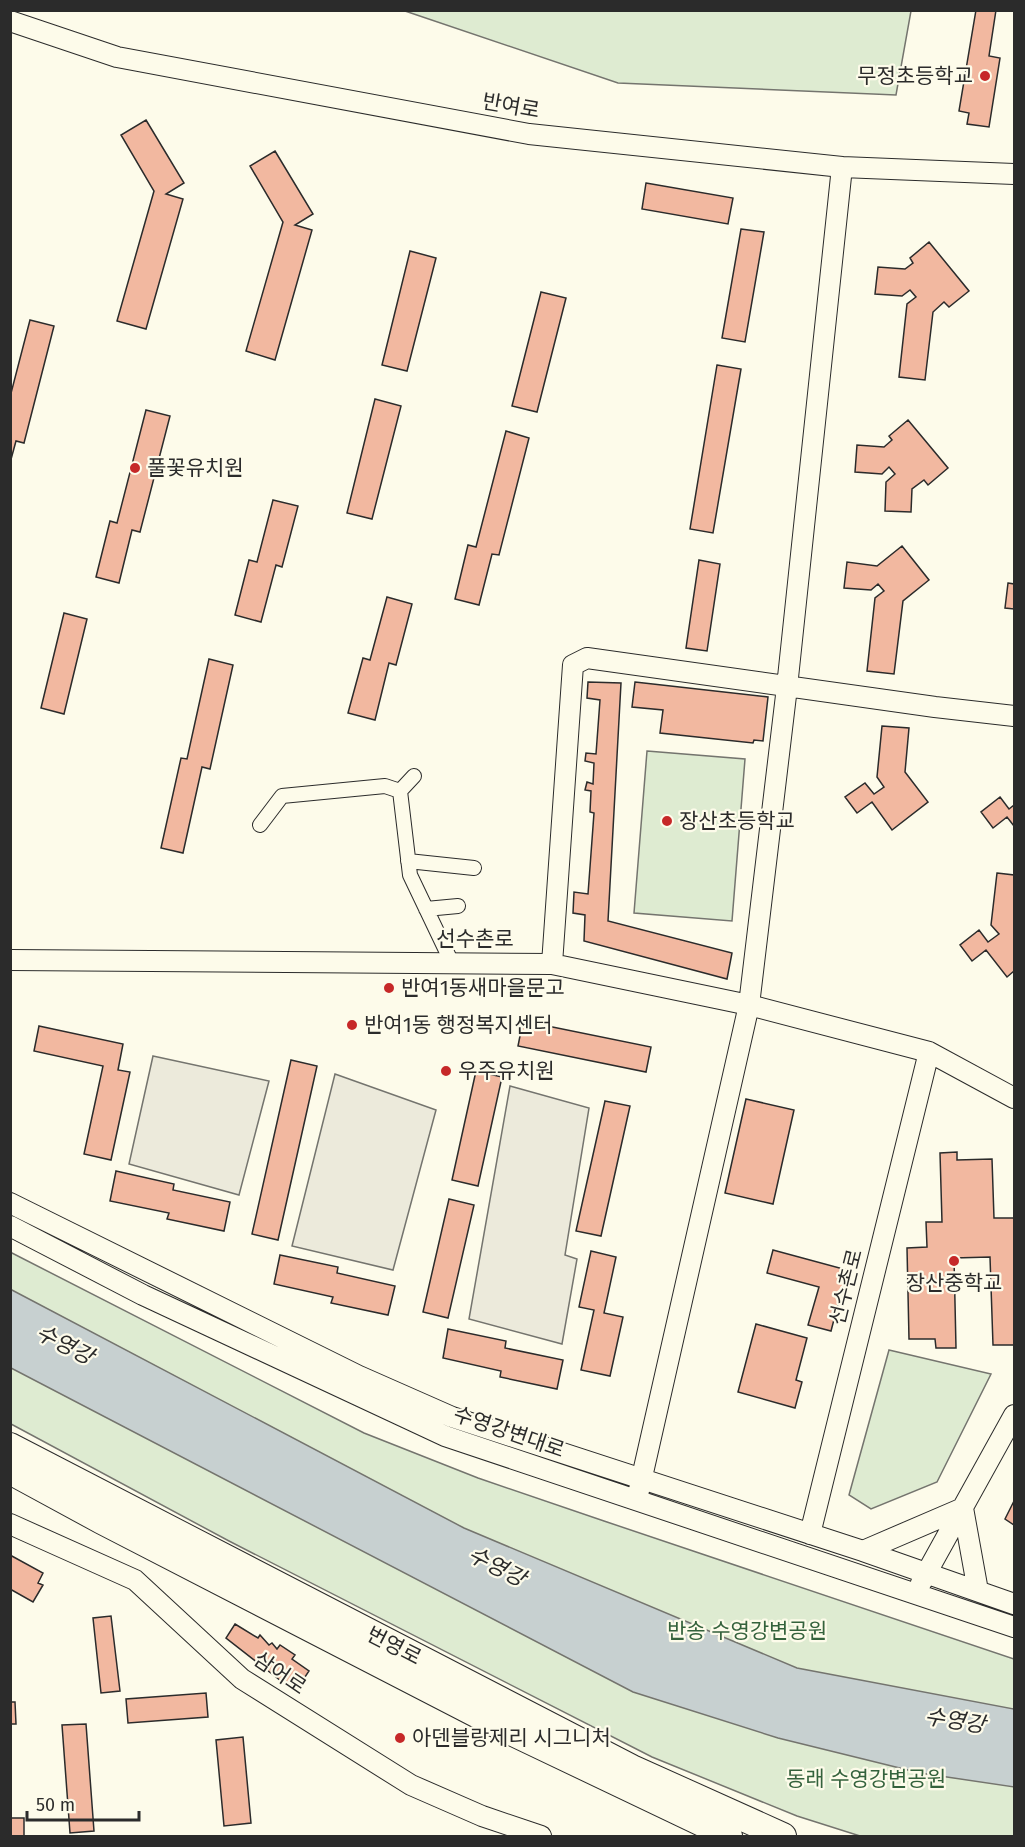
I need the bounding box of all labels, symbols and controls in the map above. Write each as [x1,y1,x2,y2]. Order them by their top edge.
place label: 무정초등학교 [857,63,973,89]
marker: 무정초등학교 [978,69,992,83]
street label: 반여로 [480,88,542,124]
place label: 풀꽃유치원 [147,455,244,481]
marker: 풀꽃유치원 [128,461,142,475]
place label: 장산초등학교 [679,808,795,834]
marker: 장산초등학교 [660,814,674,828]
street label: 선수촌로 [436,926,514,952]
place label: 반여1동새마을문고 [401,975,565,1001]
marker: 반여1동새마을문고 [382,981,396,995]
place label: 반여1동 행정복지센터 [364,1012,553,1038]
marker: 반여1동 행정복지센터 [345,1018,359,1032]
place label: 우주유치원 [458,1058,555,1084]
marker: 우주유치원 [439,1064,453,1078]
street label: 선수촌로 [824,1246,868,1328]
marker: 장산중학교 [947,1254,961,1268]
place label: 장산중학교 [906,1270,1002,1296]
water label: 수영강 [32,1319,100,1372]
street label: 수영강변대로 [450,1401,568,1463]
water label: 수영강 [464,1541,532,1594]
park label: 반송 수영강변공원 [667,1618,827,1644]
street label: 번영로 [362,1621,426,1671]
street label: 삼어로 [249,1646,311,1700]
water label: 수영강 [923,1702,990,1739]
place label: 아덴블랑제리 시그니처 [412,1725,611,1751]
marker: 아덴블랑제리 시그니처 [393,1731,407,1745]
park label: 동래 수영강변공원 [786,1766,946,1792]
scale bar [27,1784,140,1822]
text: 50 m [36,1794,75,1816]

